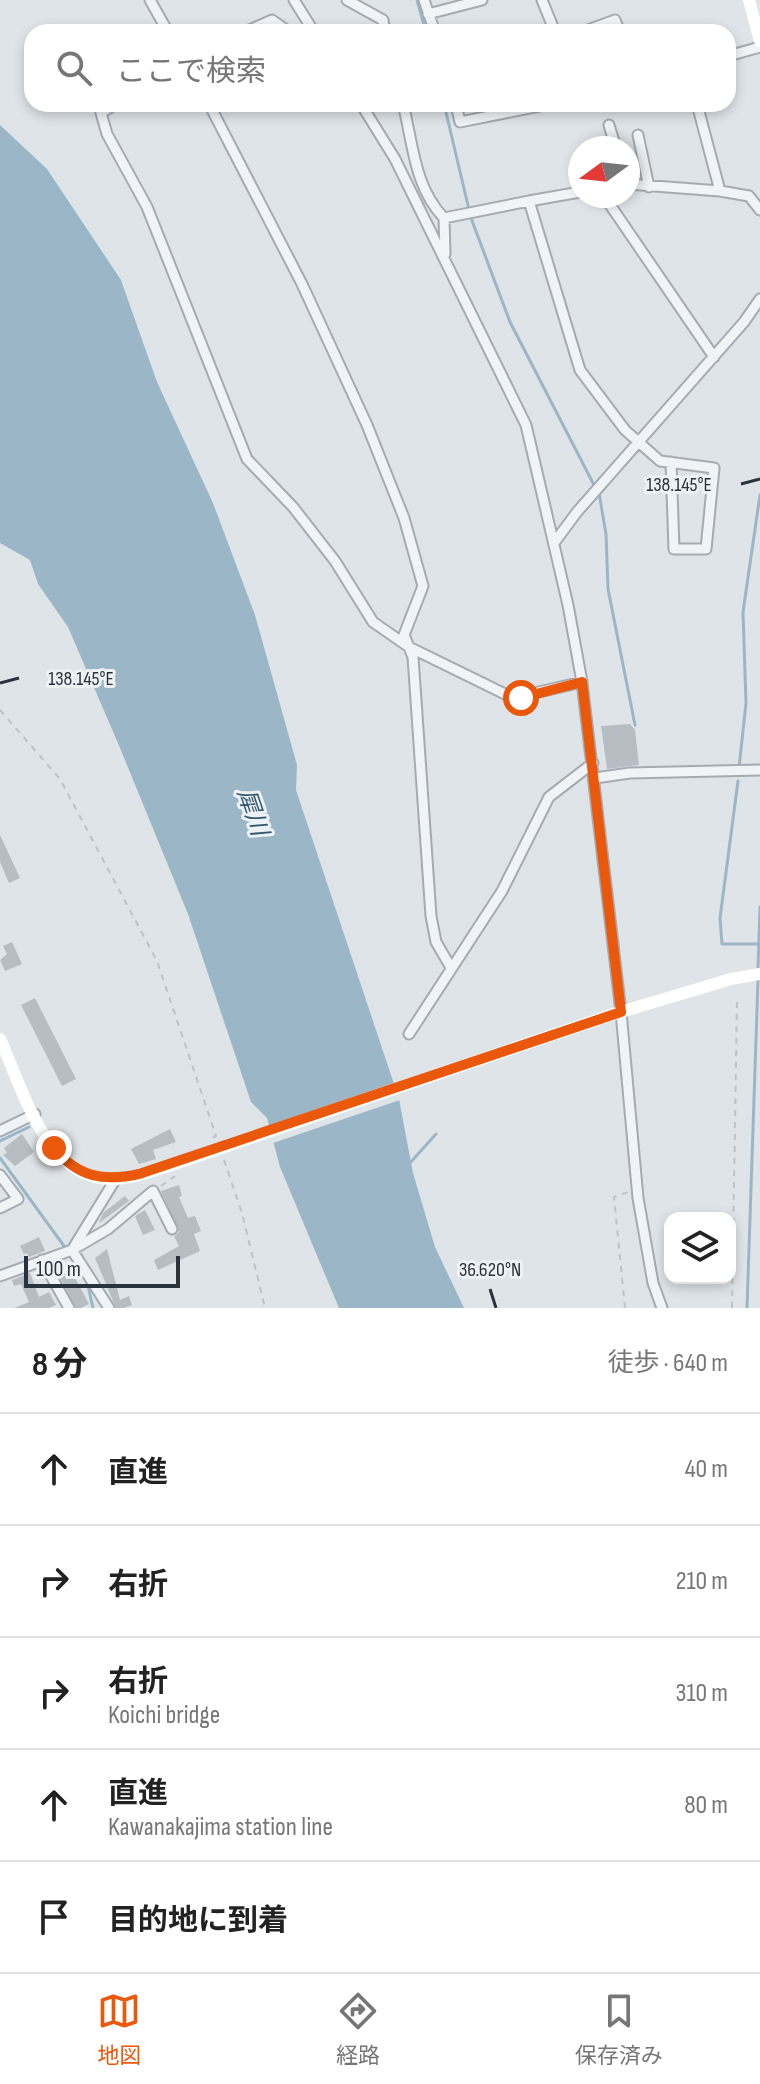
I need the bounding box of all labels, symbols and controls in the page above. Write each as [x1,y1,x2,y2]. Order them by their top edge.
search box [24,24,736,112]
icon: search [52,46,96,90]
text: ここで検索 [116,54,266,90]
north arrow [568,136,640,208]
text: 138.145°E [646,473,712,497]
text: 138.145°E [48,667,114,691]
route start [503,680,539,716]
water label: 犀川 [231,785,275,842]
route end [36,1130,72,1166]
map controls [664,1212,736,1284]
button: layers [664,1212,736,1284]
scale bar [24,1252,180,1288]
text: 100 m [36,1256,81,1283]
text: 36.620°N [459,1258,521,1282]
text: 8 分 [32,1344,87,1385]
text: 徒歩 · 640 m [607,1348,728,1379]
icon: ahead [32,1447,76,1491]
text: 40 m [685,1454,728,1485]
text: 直進 [108,1455,168,1491]
icon: right [32,1559,76,1603]
text: 210 m [676,1566,728,1597]
text: 右折 [108,1567,168,1603]
text: 右折 [108,1664,168,1700]
icon: right [32,1671,76,1715]
text: 310 m [676,1678,728,1709]
text: Koichi bridge [108,1700,220,1731]
text: 直進 [108,1776,168,1812]
icon: ahead [32,1783,76,1827]
text: 80 m [684,1790,728,1821]
text: Kawanakajima station line [108,1812,333,1843]
icon: arrive [32,1895,76,1939]
text: 目的地に到着 [108,1903,288,1939]
tab: 地図 [97,1989,141,2070]
tab: 経路 [336,1989,380,2070]
tab: 保存済み [575,1989,663,2070]

